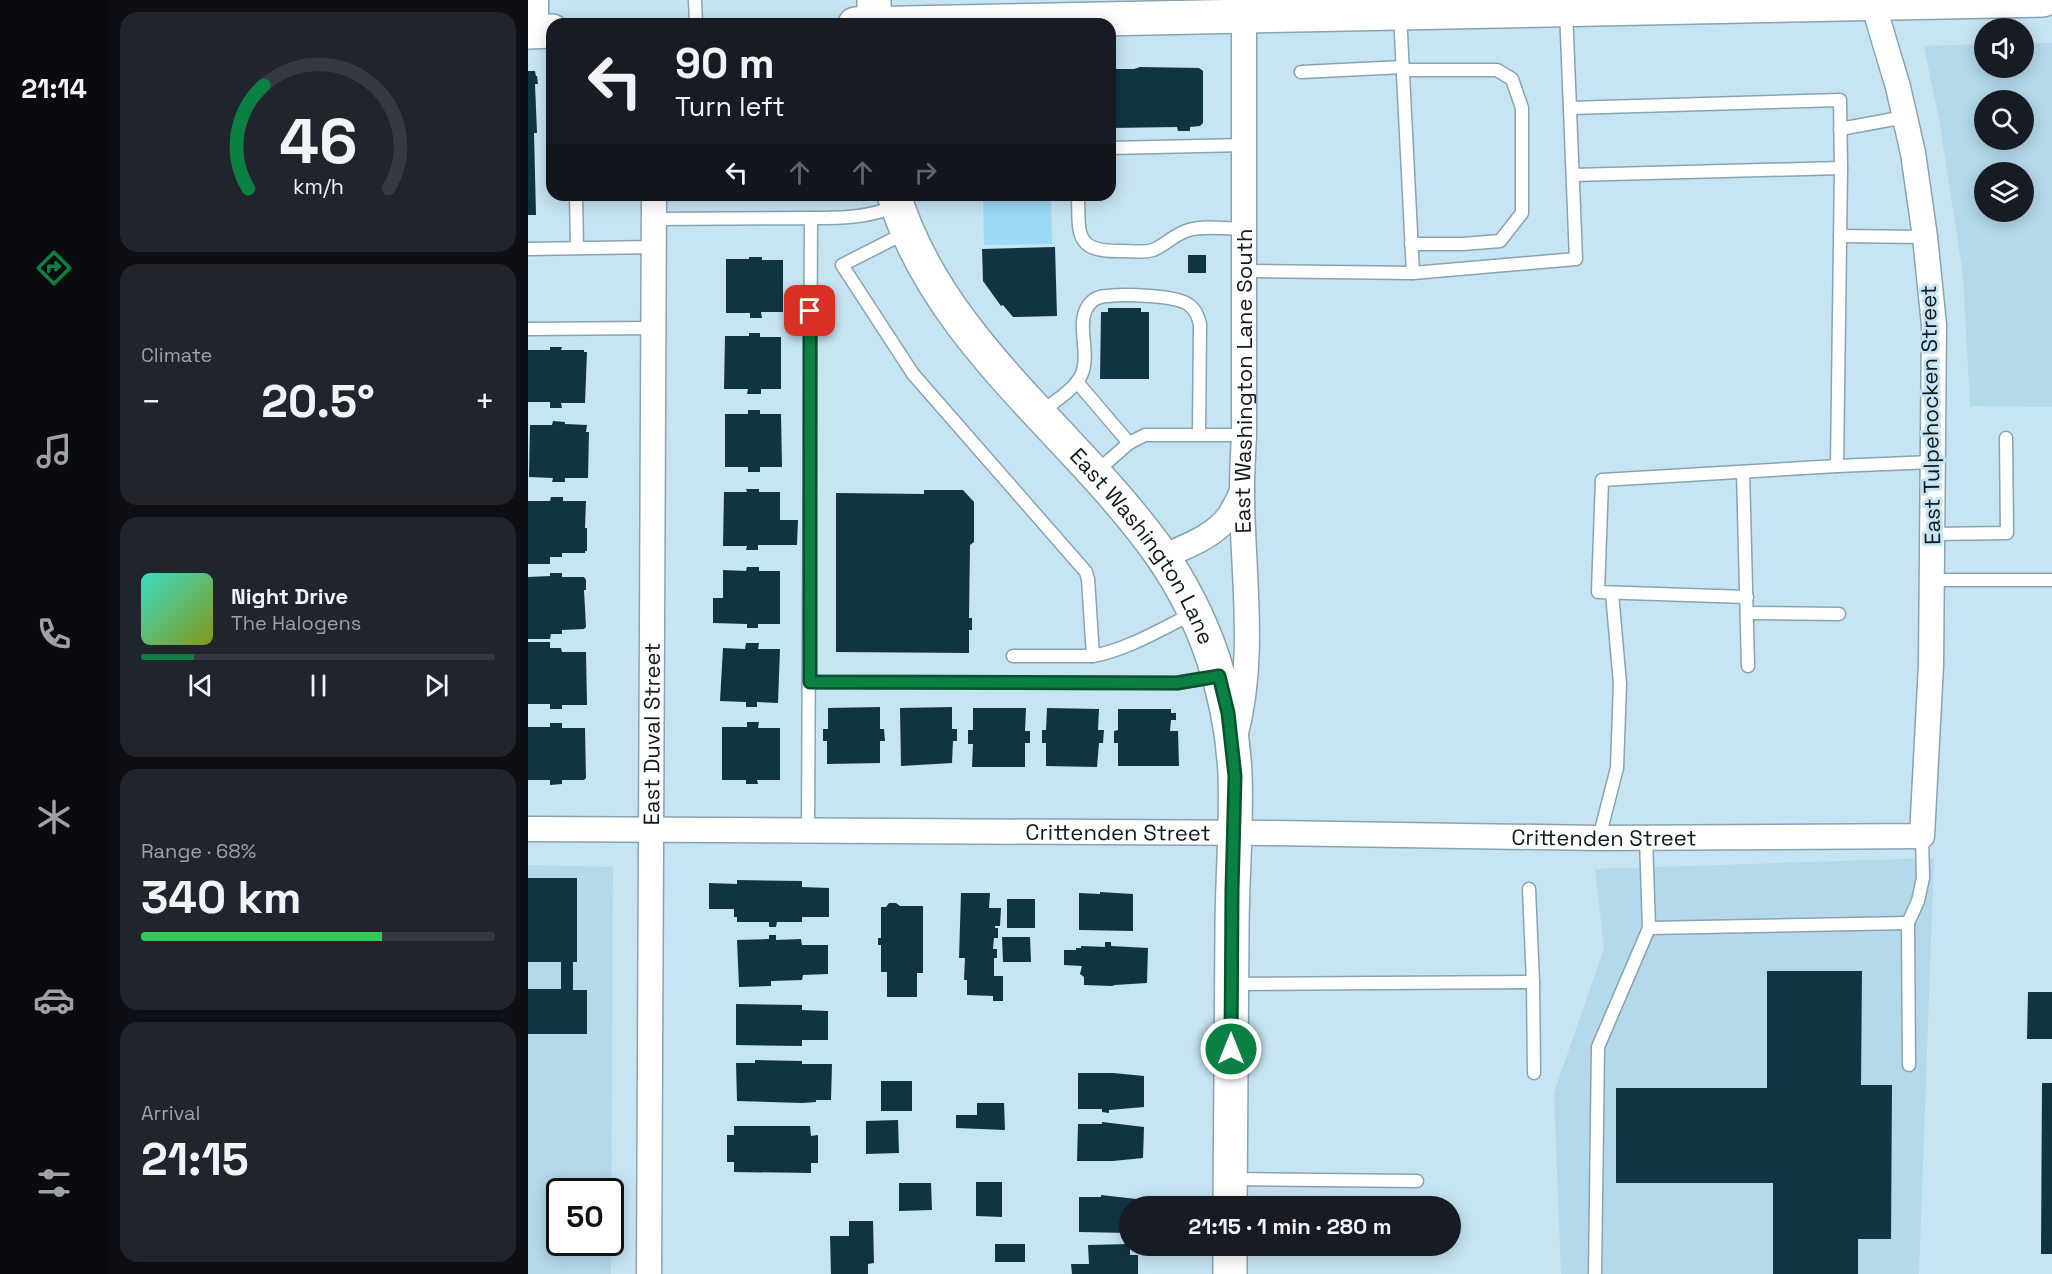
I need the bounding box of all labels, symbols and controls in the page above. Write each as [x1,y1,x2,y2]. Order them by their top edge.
map controls [1974,18,2034,222]
button: sound [1974,18,2034,78]
text: 90 m [675,37,775,90]
icon: left [576,42,654,120]
text: 21:14 [21,71,87,106]
text: Turn left [675,89,785,124]
button: search [1974,90,2034,150]
text: 46 [279,102,357,181]
icon: left [720,156,753,189]
icon: ahead [783,156,816,189]
icon: ahead [846,156,879,189]
icon: right [909,156,942,189]
button: layers [1974,162,2034,222]
text: km/h [292,174,344,201]
street label: East Washington Lane South [1228,229,1258,534]
icon: directions [33,247,75,289]
pin [784,285,835,336]
street label: East Tulpehocken Street [1914,285,1946,545]
icon: arrive [793,294,826,327]
text: Climate [141,342,212,368]
text: 20.5° [261,373,375,430]
text: − [141,381,161,423]
text: + [475,381,495,423]
icon: music [33,430,75,472]
street label: East Washington Lane [1064,442,1221,648]
text: Night Drive [231,582,348,610]
text: The Halogens [231,610,361,636]
icon: phone [33,613,75,655]
street label: East Duval Street [637,643,666,825]
icon: previous [184,669,217,702]
icon: pause [302,669,335,702]
icon: next [420,669,453,702]
icon: climate [33,796,75,838]
street label: Crittenden Street [1025,818,1211,847]
street label: Crittenden Street [1511,823,1697,852]
text: Range · 68% [141,838,256,864]
text: 340 km [141,869,301,926]
icon: car [33,979,75,1021]
position arrow [1199,1017,1263,1081]
text: Arrival [141,1100,200,1126]
text: 21:15 [141,1131,249,1188]
icon: filters [33,1162,75,1204]
speed limit sign: 50 [546,1178,624,1256]
text: 21:15 · 1 min · 280 m [1188,1212,1392,1240]

